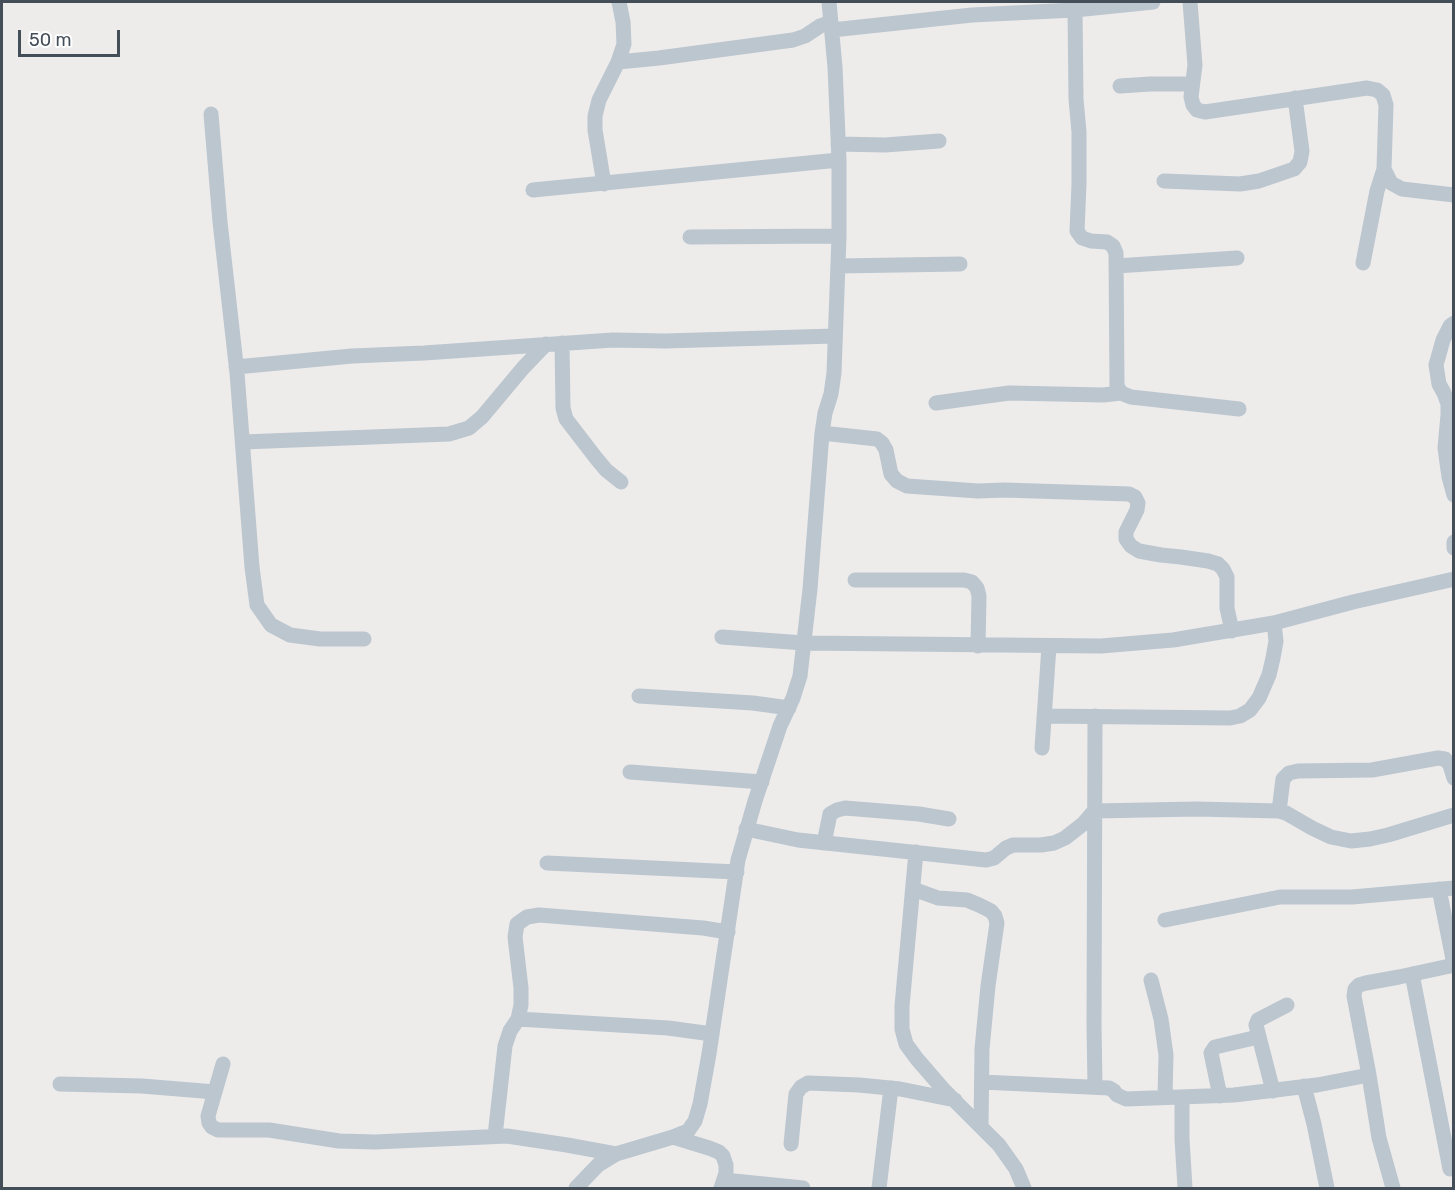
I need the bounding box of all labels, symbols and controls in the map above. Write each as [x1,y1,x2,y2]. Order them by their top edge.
scale bar [21,18,123,56]
text: 50 m [29,29,72,51]

